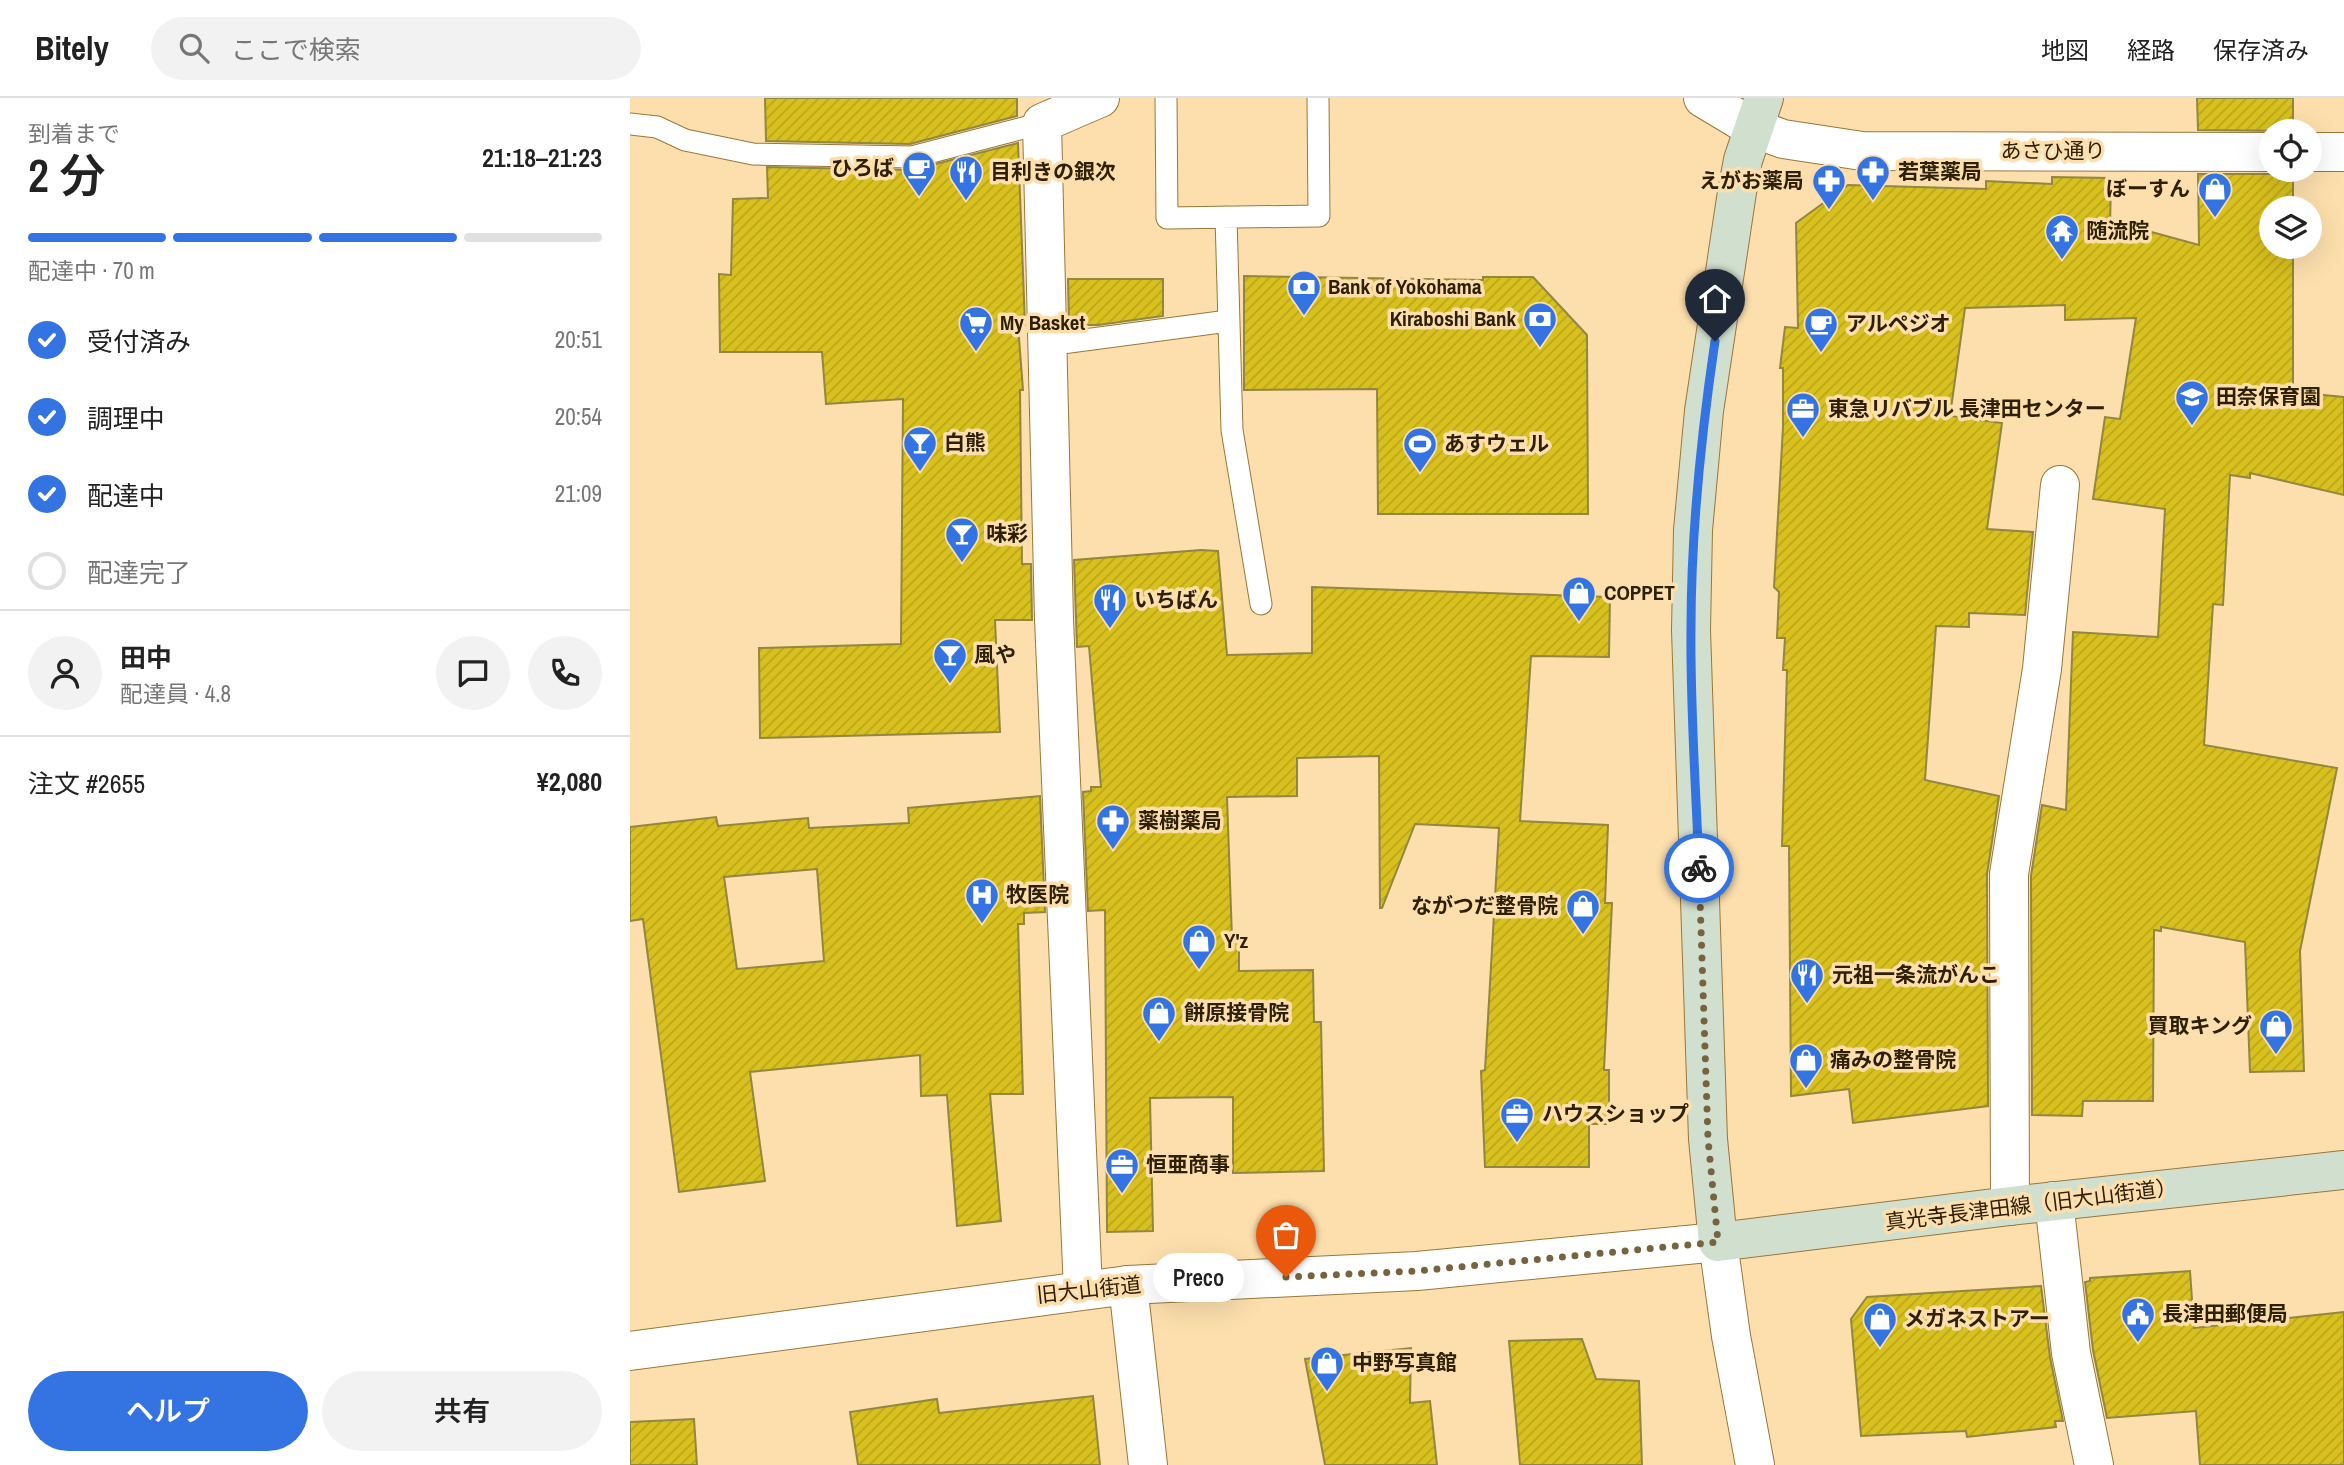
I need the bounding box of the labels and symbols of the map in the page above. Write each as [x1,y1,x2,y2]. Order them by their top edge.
street label: あさひ通り [2001,136,2106,165]
cafe icon: ひろば [900,149,938,198]
place label: ひろば [831,153,894,182]
restaurant icon: 目利きの銀次 [947,153,985,202]
pharmacy icon: 若葉薬局 [1854,153,1892,202]
place label: 目利きの銀次 [990,157,1116,186]
place label: 若葉薬局 [1898,157,1982,186]
pharmacy icon: えがお薬局 [1810,162,1848,211]
place label: えがお薬局 [1699,166,1804,195]
shop icon: ぼーすん [2196,170,2234,219]
place label: ぼーすん [2106,174,2190,203]
temple icon: 随流院 [2043,212,2081,261]
place label: 随流院 [2086,216,2149,245]
bank icon: Bank of Yokohama [1285,268,1323,317]
pin [1685,269,1745,341]
place label: Bank of Yokohama [1328,272,1482,301]
bank icon: Kiraboshi Bank [1521,300,1559,349]
supermarket icon: My Basket [957,304,995,353]
place label: Kiraboshi Bank [1390,304,1516,333]
cafe icon: アルペジオ [1802,305,1840,354]
place label: My Basket [1000,308,1085,337]
place label: アルペジオ [1846,309,1951,338]
school or university icon: 田奈保育園 [2173,378,2211,427]
place label: 田奈保育園 [2216,382,2321,411]
office icon: 東急リバブル 長津田センター [1784,390,1822,439]
place label: 東急リバブル 長津田センター [1828,394,2106,423]
bar icon: 白熊 [901,424,939,473]
sports icon: あすウェル [1401,425,1439,474]
place label: 白熊 [944,428,986,457]
place label: あすウェル [1444,429,1549,458]
bar icon: 味彩 [943,515,981,564]
place label: 味彩 [986,519,1028,548]
shop icon: COPPET [1560,574,1598,623]
place label: COPPET [1604,578,1675,607]
restaurant icon: いちばん [1091,581,1129,630]
place label: いちばん [1134,585,1218,614]
bar icon: 風や [931,636,969,685]
place label: 風や [974,640,1016,669]
pharmacy icon: 薬樹薬局 [1094,802,1132,851]
place label: 薬樹薬局 [1138,806,1222,835]
courier [1664,833,1734,903]
hospital icon: 牧医院 [963,876,1001,925]
place label: 牧医院 [1006,880,1069,909]
shop icon: ながつだ整骨院 [1564,887,1602,936]
place label: ながつだ整骨院 [1411,891,1558,920]
shop icon: Y'z [1180,922,1218,971]
place label: Y'z [1224,926,1249,955]
restaurant icon: 元祖一条流がんこ [1788,956,1826,1005]
place label: 元祖一条流がんこ [1832,960,2000,989]
shop icon: 餅原接骨院 [1140,994,1178,1043]
place label: 餅原接骨院 [1184,998,1289,1027]
shop icon: 買取キング [2257,1007,2295,1056]
place label: 買取キング [2148,1011,2252,1040]
shop icon: 痛みの整骨院 [1787,1041,1825,1090]
place label: 痛みの整骨院 [1830,1045,1956,1074]
office icon: ハウスショップ [1498,1095,1536,1144]
place label: ハウスショップ [1542,1099,1689,1128]
office icon: 恒亜商事 [1103,1146,1141,1195]
place label: 恒亜商事 [1146,1150,1230,1179]
street label: 真光寺長津田線（旧大山街道） [1883,1172,2179,1237]
pin [1256,1205,1316,1277]
callout: Preco [1153,1252,1244,1302]
street label: 旧大山街道 [1035,1270,1143,1309]
public building icon: 長津田郵便局 [2119,1295,2157,1344]
place label: 長津田郵便局 [2162,1299,2288,1328]
shop icon: メガネストアー [1861,1300,1899,1349]
place label: メガネストアー [1904,1304,2050,1333]
shop icon: 中野写真館 [1308,1344,1346,1393]
place label: 中野写真館 [1352,1348,1457,1377]

